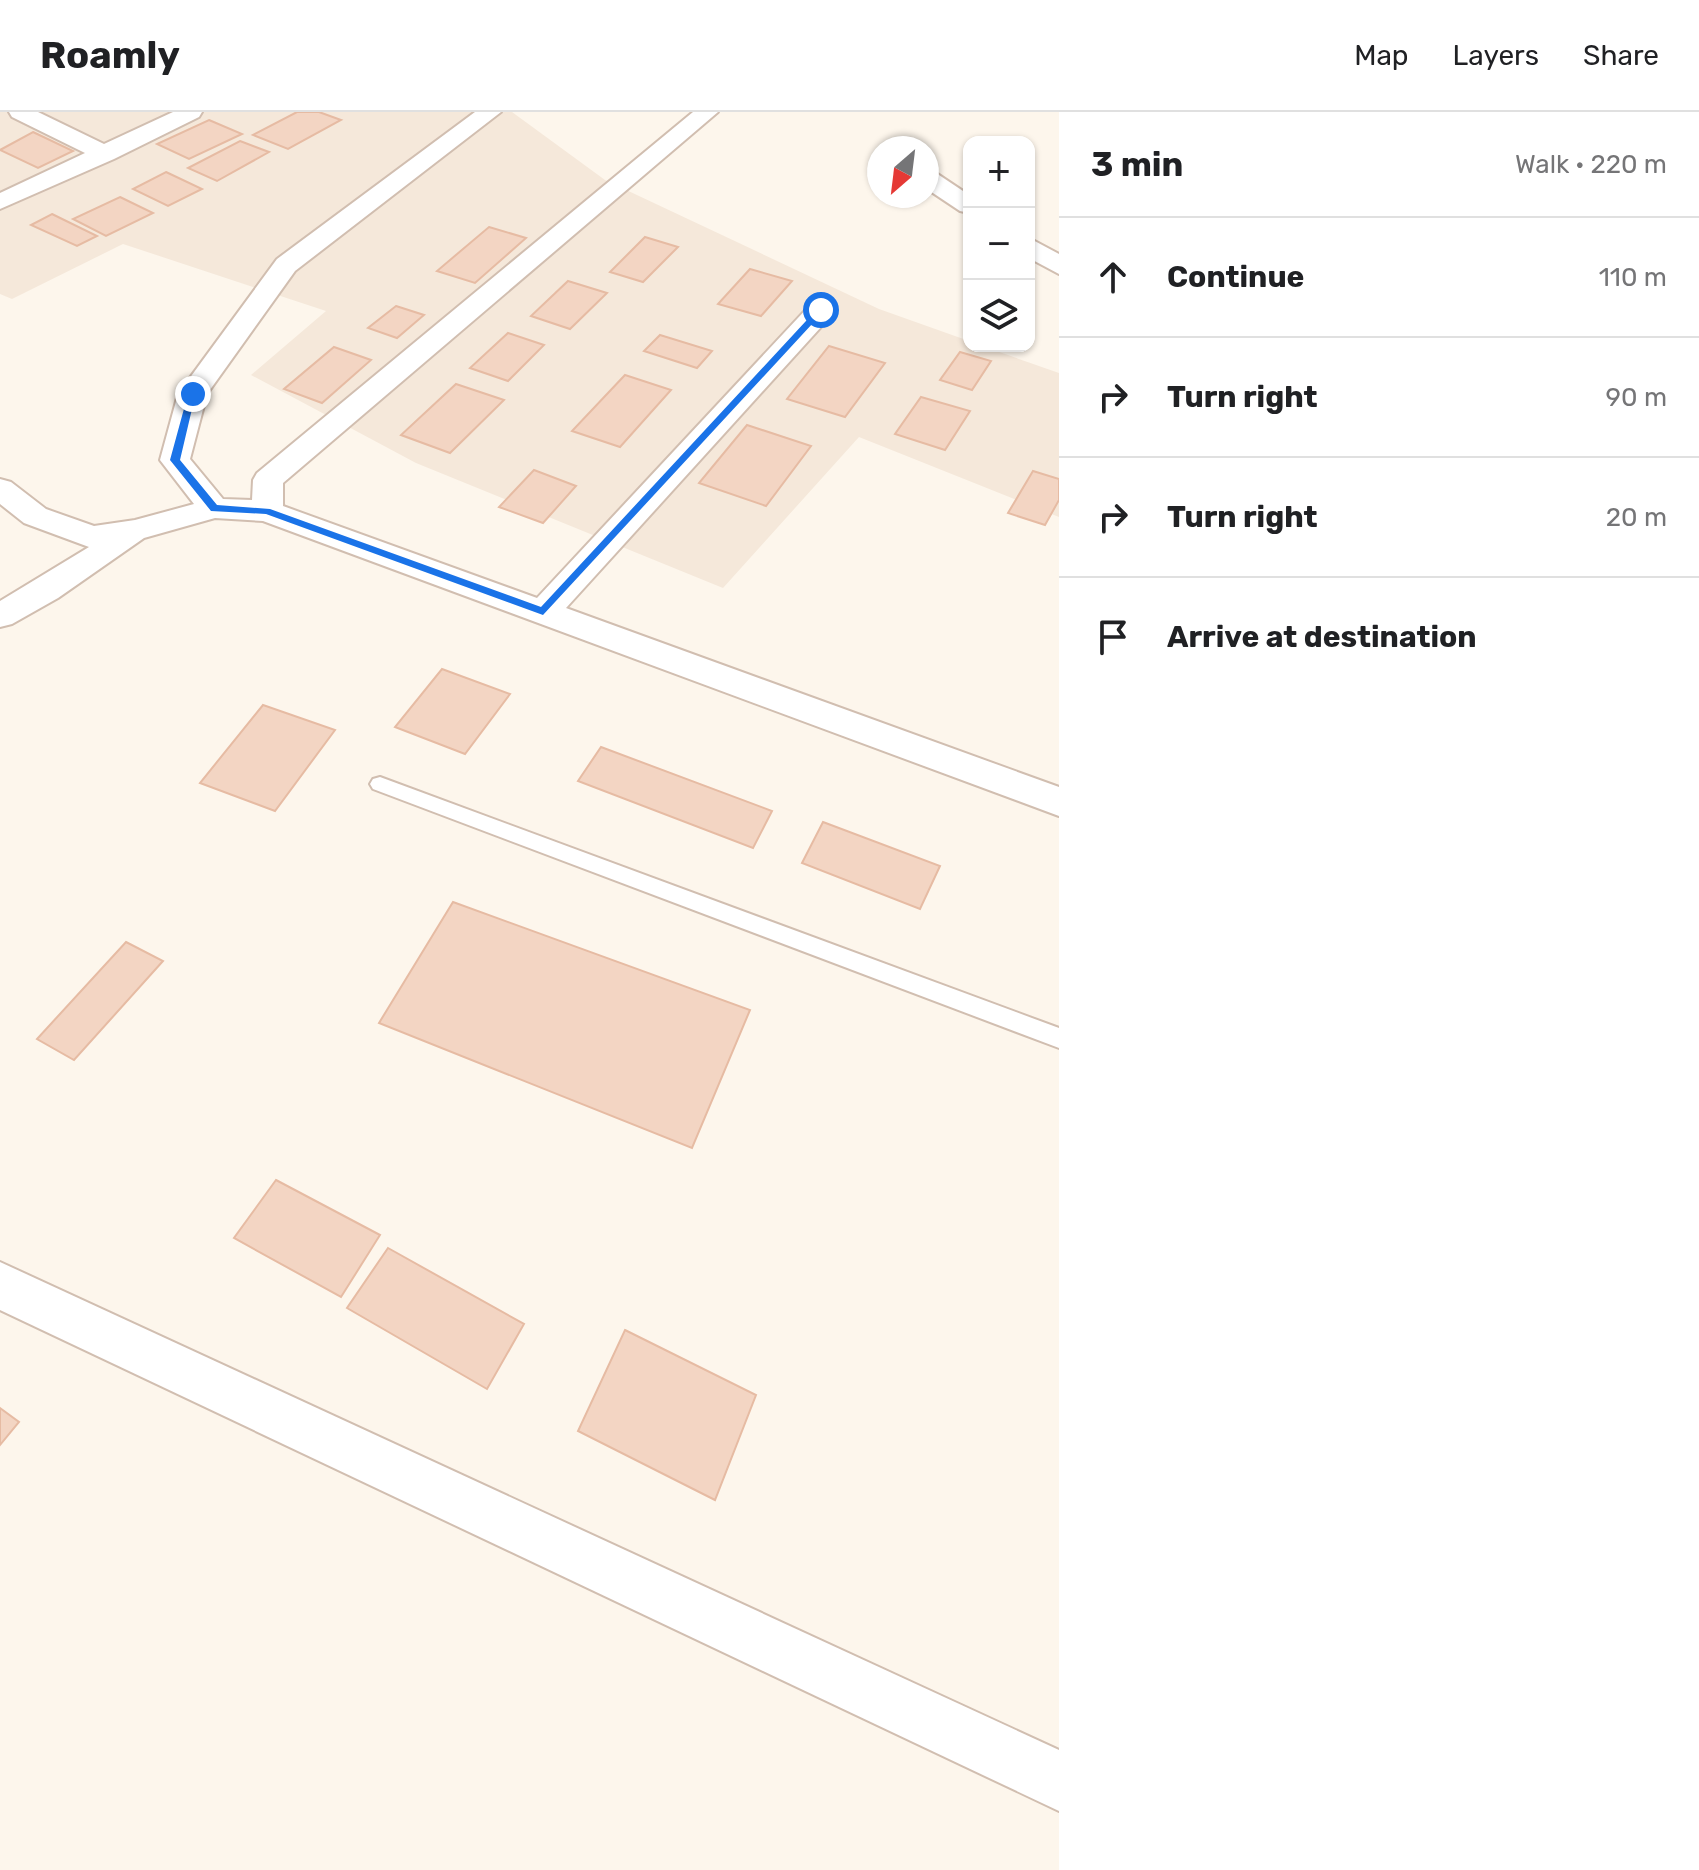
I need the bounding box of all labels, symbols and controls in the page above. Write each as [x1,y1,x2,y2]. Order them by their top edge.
text: Roamly [40,32,180,78]
text: Map [1354,39,1409,72]
text: Layers [1453,39,1539,72]
text: Share [1583,39,1659,72]
north arrow [867,136,939,208]
map controls [963,136,1035,352]
button: + [963,136,1035,208]
text: 3 min [1091,144,1183,185]
text: Walk · 220 m [1515,149,1667,180]
button: − [963,208,1035,280]
icon: ahead [1091,255,1135,299]
text: Continue [1167,259,1304,295]
text: 110 m [1599,262,1667,293]
button: layers [963,280,1035,352]
route start [803,292,839,328]
icon: right [1091,375,1135,419]
route end [175,376,211,412]
text: Turn right [1167,379,1318,415]
text: 90 m [1606,382,1667,413]
icon: right [1091,495,1135,539]
text: Turn right [1167,499,1318,535]
text: 20 m [1606,502,1667,533]
icon: arrive [1091,615,1135,659]
text: Arrive at destination [1167,619,1477,655]

